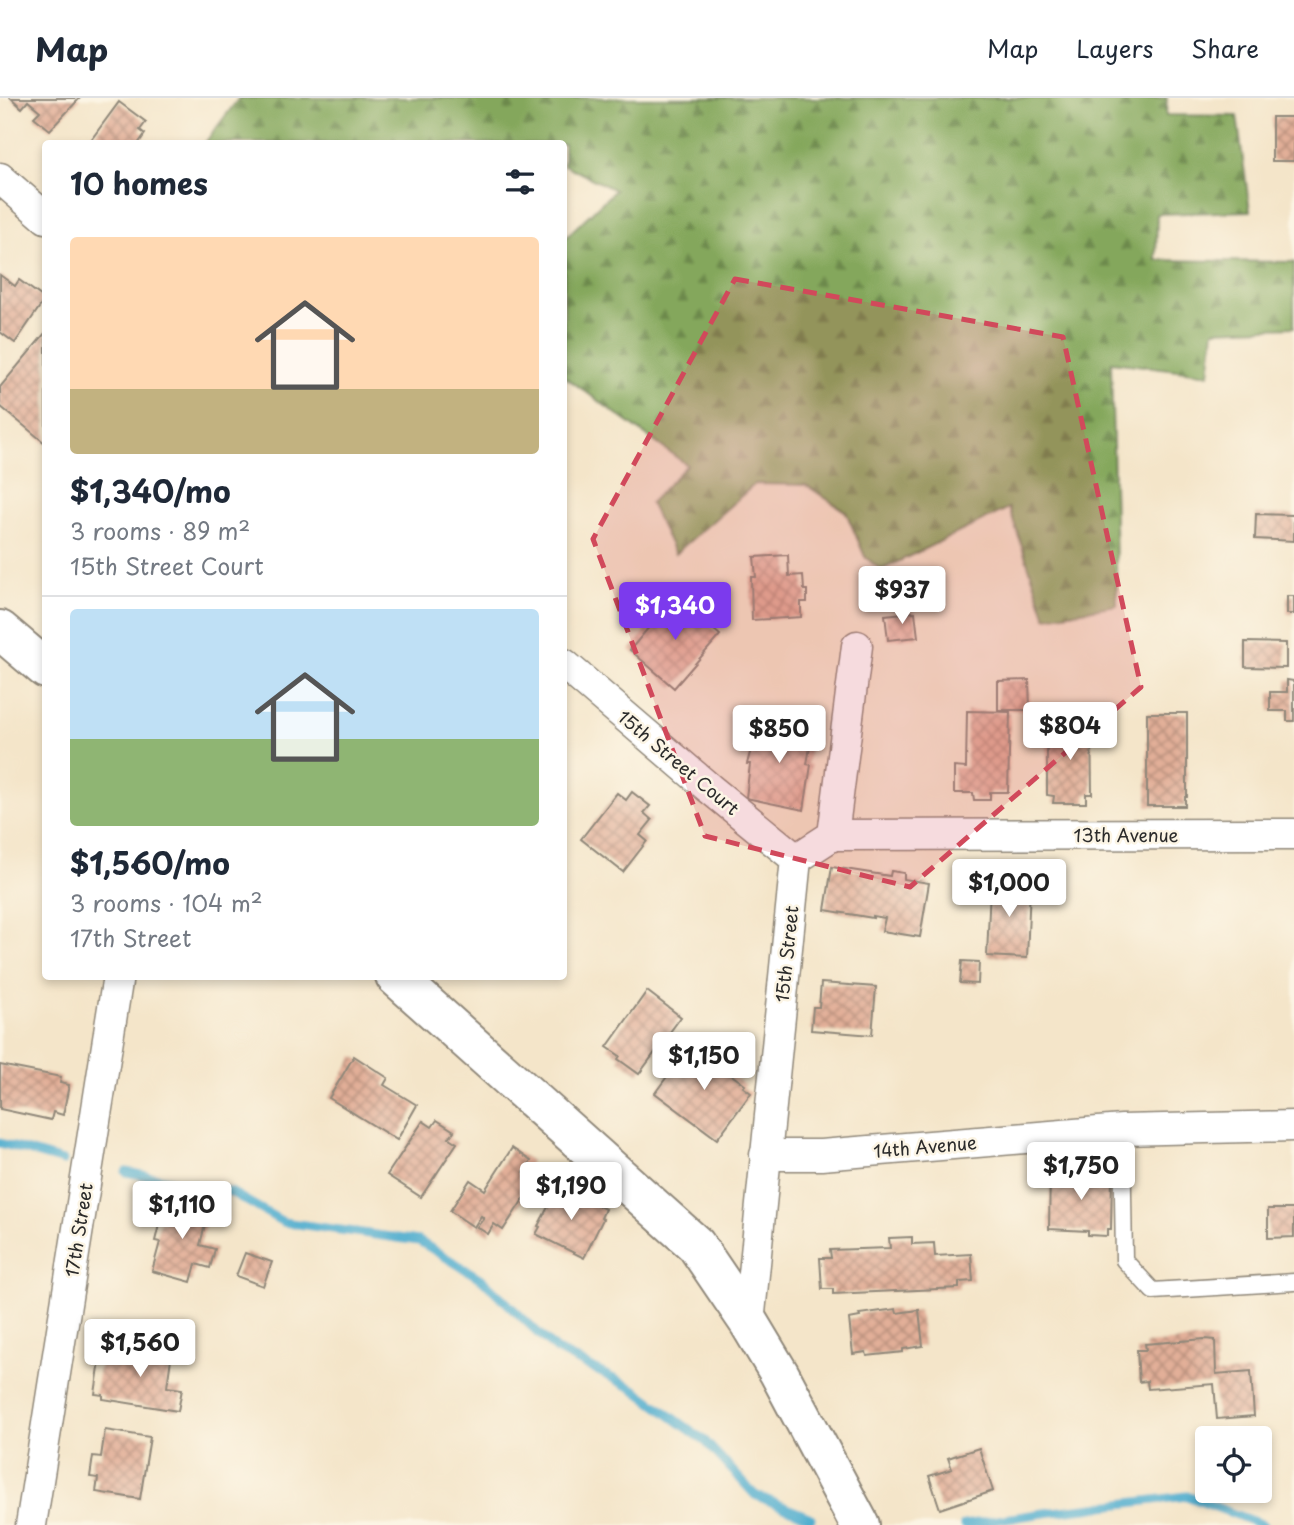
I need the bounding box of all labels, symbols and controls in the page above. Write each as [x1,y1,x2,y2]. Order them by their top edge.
text: Map [35,23,108,73]
text: Map [987,30,1038,66]
text: Layers [1076,30,1153,66]
text: Share [1191,30,1259,66]
text: 10 homes [70,160,208,205]
icon: filters [501,163,539,201]
icon: home [242,282,368,408]
text: $1,340/mo [70,468,231,513]
text: 3 rooms · 89 m² [70,513,250,548]
text: 15th Street Court [70,548,264,583]
pin: $937 [861,566,943,626]
text: $937 [875,571,929,606]
pin: $1,340 [618,582,732,642]
text: $1,340 [635,587,715,622]
icon: home [242,654,368,780]
pin: $804 [1029,702,1111,762]
street label: 15th Street Court [612,703,746,821]
pin: $850 [738,706,820,765]
text: $804 [1039,707,1101,742]
text: $850 [749,710,809,745]
street label: 13th Avenue [1074,821,1179,848]
text: $1,560/mo [70,840,230,885]
pin: $1,000 [952,860,1066,919]
text: $1,000 [968,864,1050,899]
text: 3 rooms · 104 m² [70,885,263,920]
street label: 15th Street [768,904,804,1004]
text: 17th Street [70,920,191,955]
pin: $1,150 [647,1032,761,1092]
text: $1,150 [668,1037,740,1072]
street label: 14th Avenue [872,1128,978,1164]
pin: $1,750 [1024,1142,1138,1202]
text: $1,750 [1043,1147,1119,1182]
pin: $1,190 [514,1162,628,1222]
text: $1,190 [536,1167,606,1202]
street label: 17th Street [57,1181,99,1279]
pin: $1,110 [125,1182,239,1241]
text: $1,110 [149,1186,215,1221]
pin: $1,560 [83,1320,197,1379]
text: $1,560 [100,1324,180,1359]
map controls [1195,1426,1272,1503]
button: locate [1195,1426,1272,1503]

